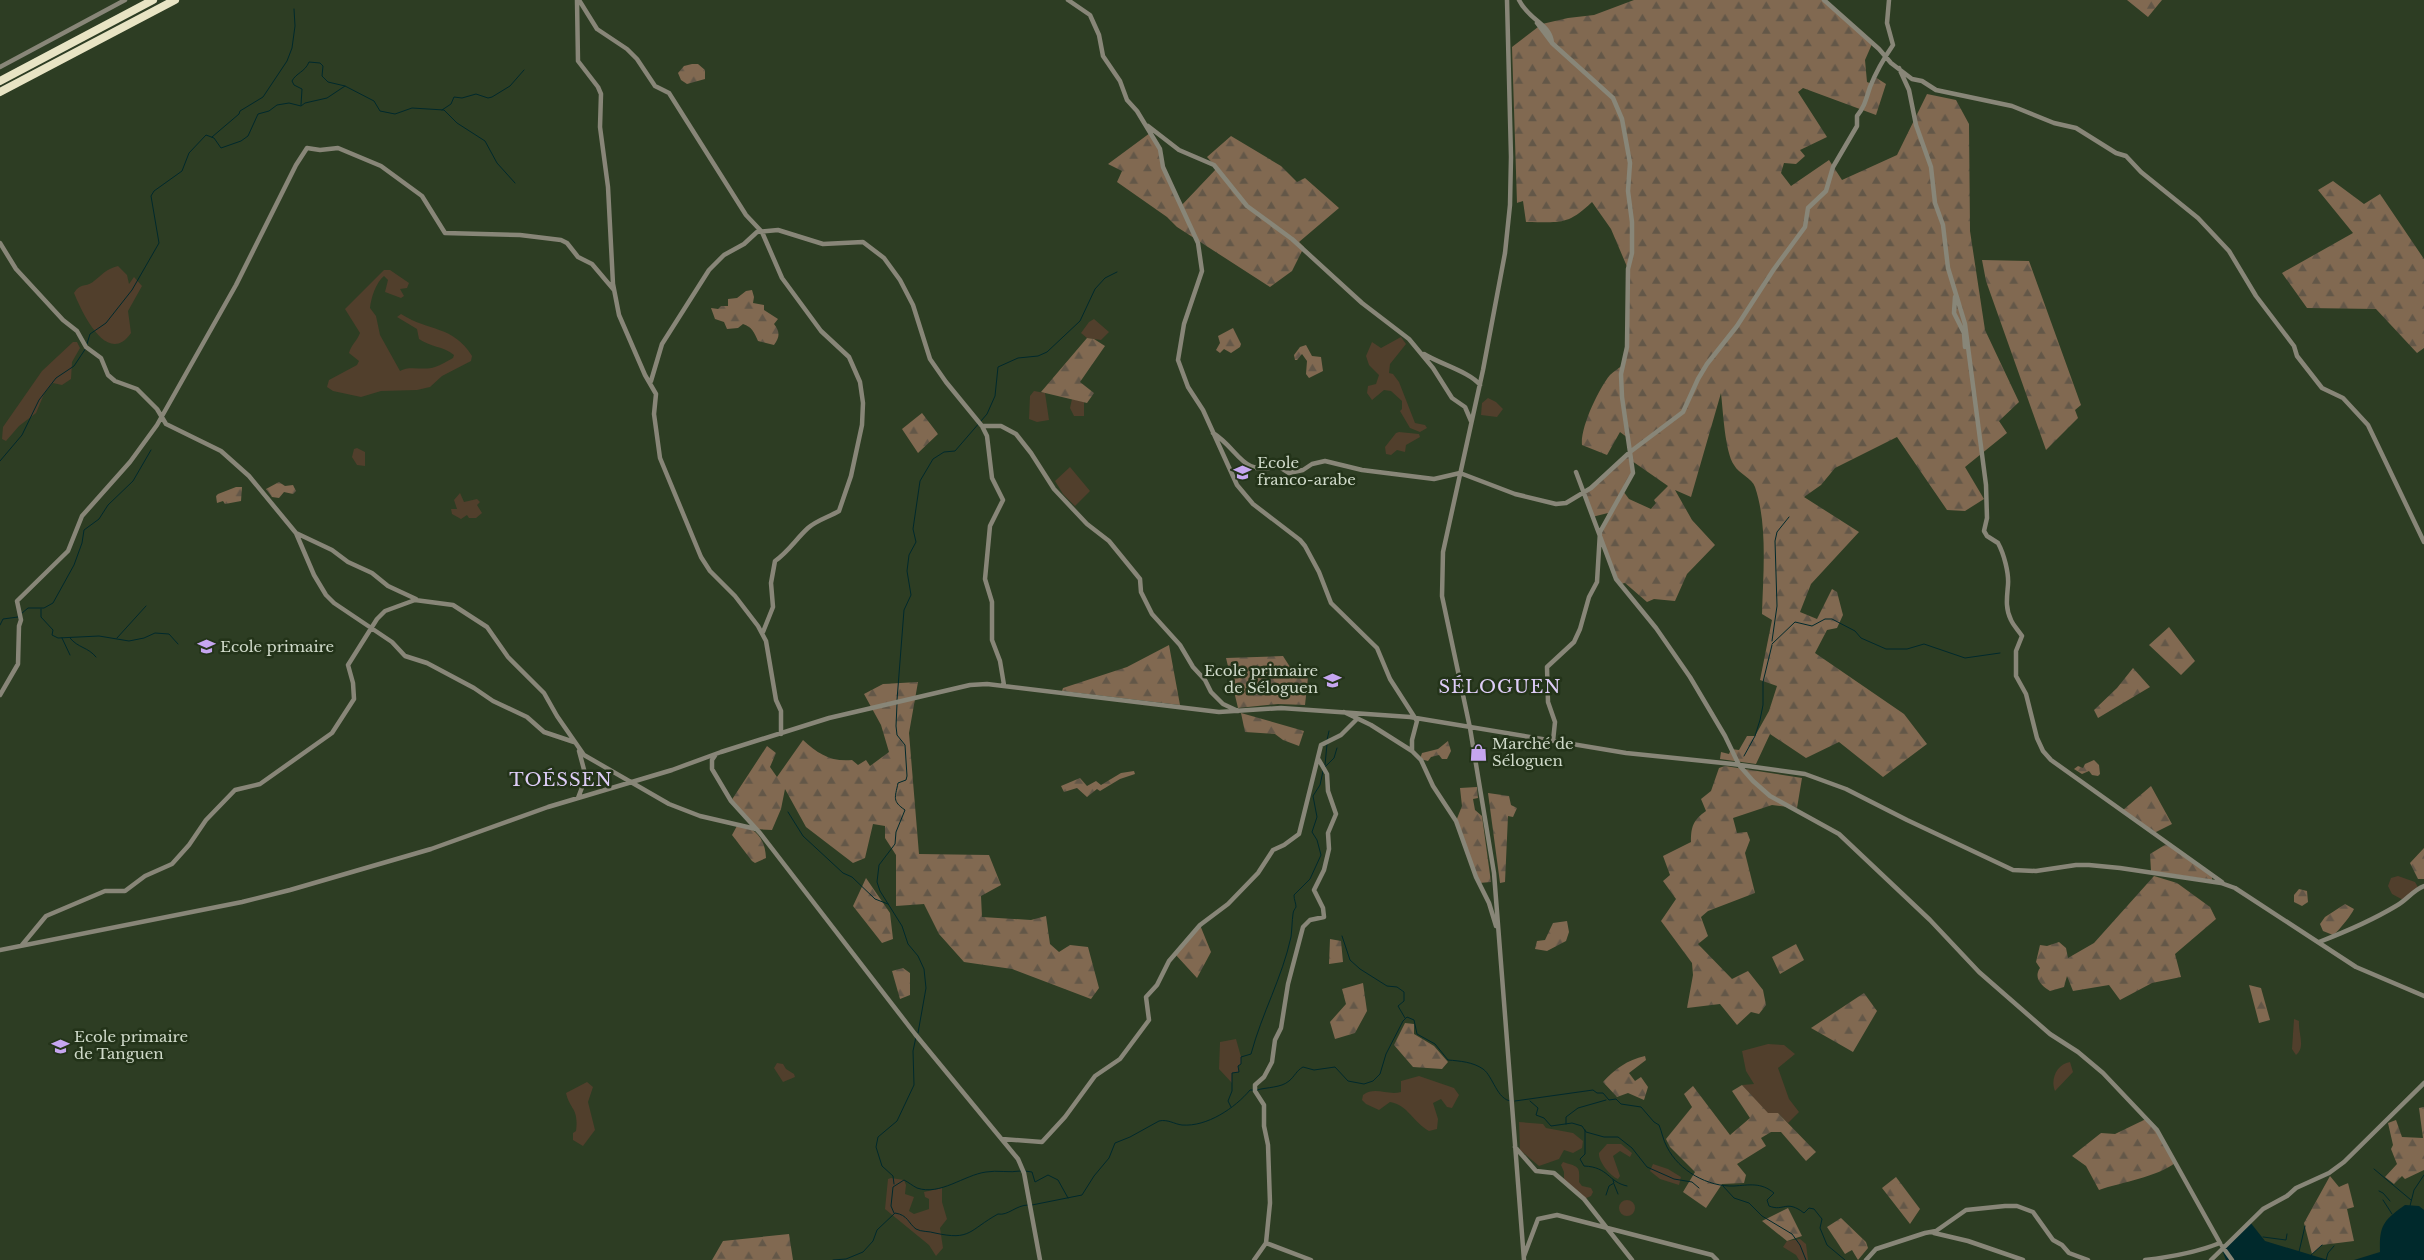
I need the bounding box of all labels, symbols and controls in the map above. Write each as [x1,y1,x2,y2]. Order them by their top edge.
place label: Ecole franco-arabe [1257,453,1356,489]
school or university icon: Ecole franco-arabe [1233,462,1253,482]
school or university icon: Ecole primaire [196,637,216,657]
place label: Ecole primaire [220,637,334,656]
place label: Ecole primaire de Séloguen [1204,661,1318,697]
school or university icon: Ecole primaire de Séloguen [1322,670,1342,690]
district label: SÉLOGUEN [1438,675,1562,698]
place label: Marché de Séloguen [1492,734,1574,770]
shop icon: Marché de Séloguen [1468,743,1488,763]
district label: TOÉSSEN [509,768,613,791]
place label: Ecole primaire de Tanguen [74,1027,188,1063]
school or university icon: Ecole primaire de Tanguen [50,1036,70,1056]

